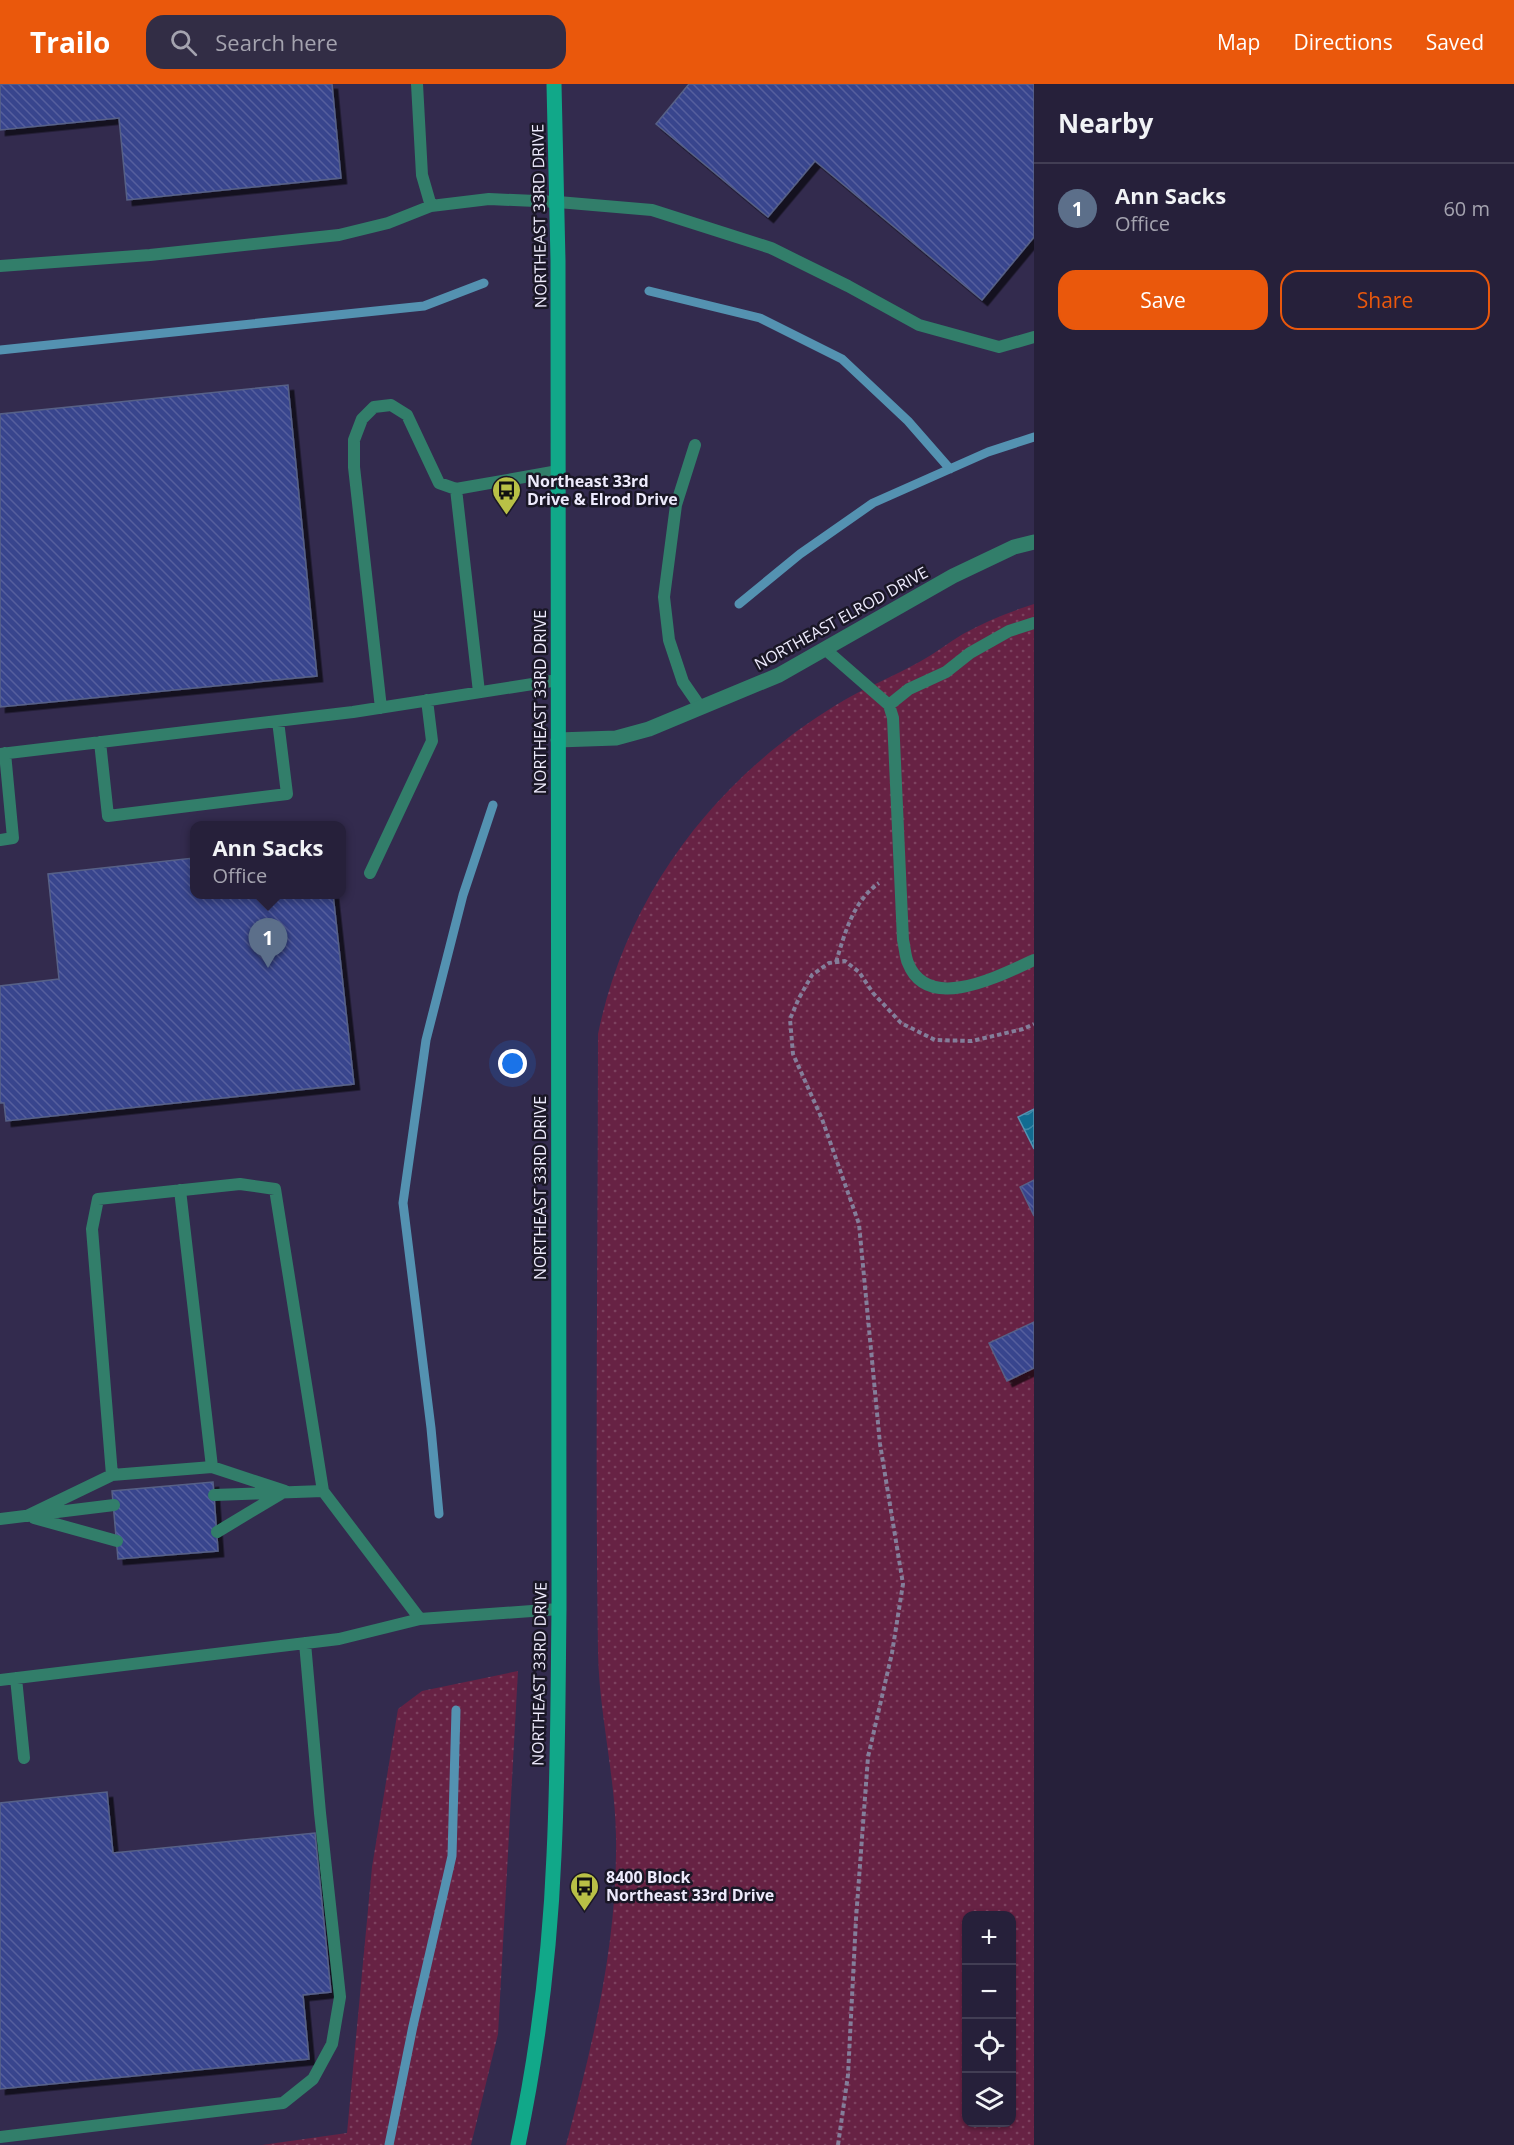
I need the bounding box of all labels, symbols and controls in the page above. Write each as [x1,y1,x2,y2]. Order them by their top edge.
search box [146,15,566,69]
text: Trailo [30,23,110,61]
icon: search [167,26,200,59]
text: Search here [215,27,338,57]
text: Map [1217,28,1260,56]
text: Directions [1293,28,1393,56]
text: Saved [1426,28,1484,56]
text: Nearby [1058,105,1153,141]
street label: NORTHEAST 33RD DRIVE [526,124,552,308]
text: Ann Sacks [1115,180,1226,210]
text: 1 [1072,195,1083,222]
text: 60 m [1443,195,1490,222]
text: Office [1115,210,1170,237]
button: Save [1058,270,1268,330]
button: Share [1280,270,1490,330]
place label: Northeast 33rd Drive & Elrod Drive [527,470,678,510]
bus stop icon: Northeast 33rd Drive & Elrod Drive [490,474,522,516]
street label: NORTHEAST ELROD DRIVE [750,561,932,675]
street label: NORTHEAST 33RD DRIVE [529,610,551,794]
popup [190,821,346,899]
text: Ann Sacks [212,832,324,862]
text: Office [212,862,267,889]
pin: 1 [248,918,288,968]
your location [498,1049,527,1078]
street label: NORTHEAST 33RD DRIVE [529,1096,551,1280]
street label: NORTHEAST 33RD DRIVE [526,1582,552,1766]
place label: 8400 Block Northeast 33rd Drive [606,1866,774,1906]
bus stop icon: 8400 Block Northeast 33rd Drive [569,1870,601,1912]
map controls [962,1911,1016,2127]
button: + [962,1911,1016,1965]
button: − [962,1965,1016,2019]
button: locate [962,2019,1016,2073]
button: layers [962,2073,1016,2127]

